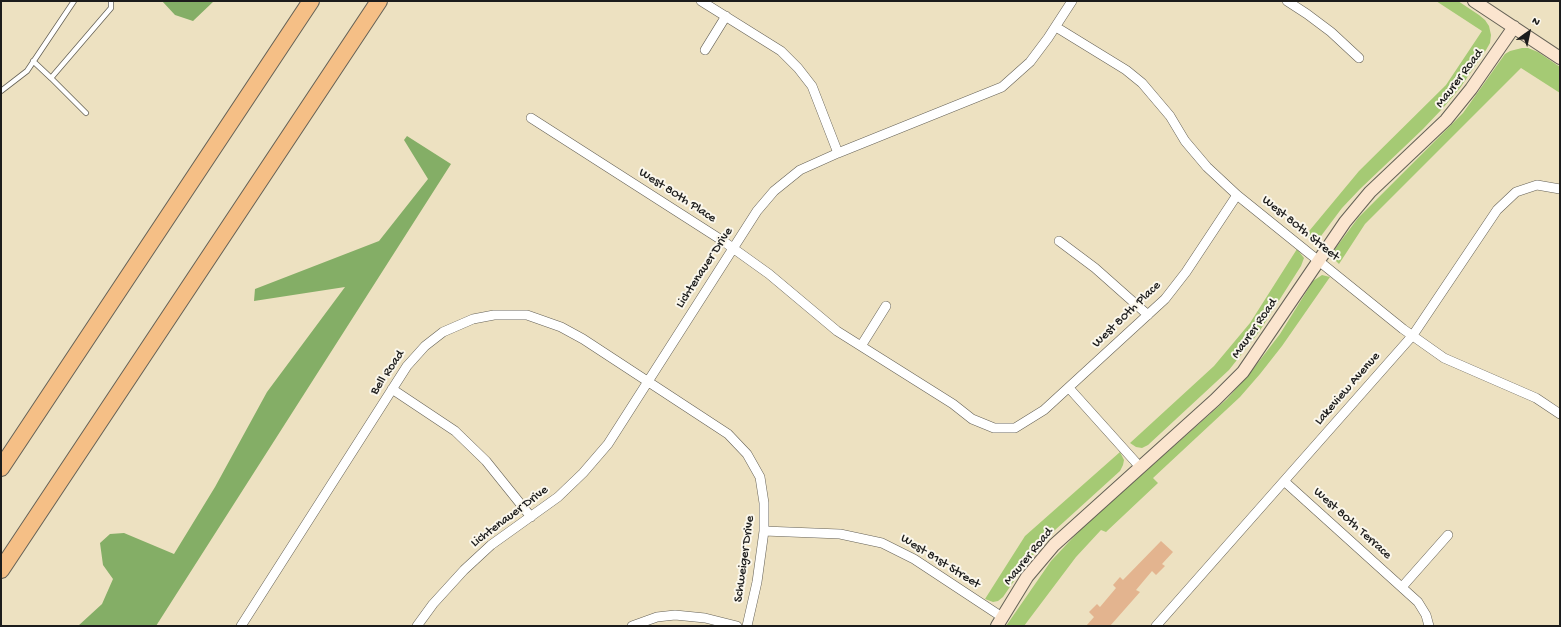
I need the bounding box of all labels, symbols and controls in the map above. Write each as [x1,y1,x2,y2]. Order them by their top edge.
north arrow [1509,12,1549,52]
text: N [1529,15,1542,29]
street label: Maurer Road [1433,46,1487,112]
street label: West 80th Place [635,165,719,227]
street label: West 80th Street [1258,193,1342,265]
street label: Lichtenauer Drive [673,225,737,311]
street label: West 80th Place [1090,278,1164,352]
street label: Maurer Road [1229,296,1281,362]
street label: Bell Road [367,348,409,398]
street label: Lakeview Avenue [1312,349,1384,429]
street label: Lichtenauer Drive [468,483,552,551]
street label: West 80th Terrace [1310,485,1394,563]
street label: Schweiger Drive [731,515,759,603]
street label: Maurer Road [1001,525,1057,589]
street label: West 81st Street [897,531,983,593]

